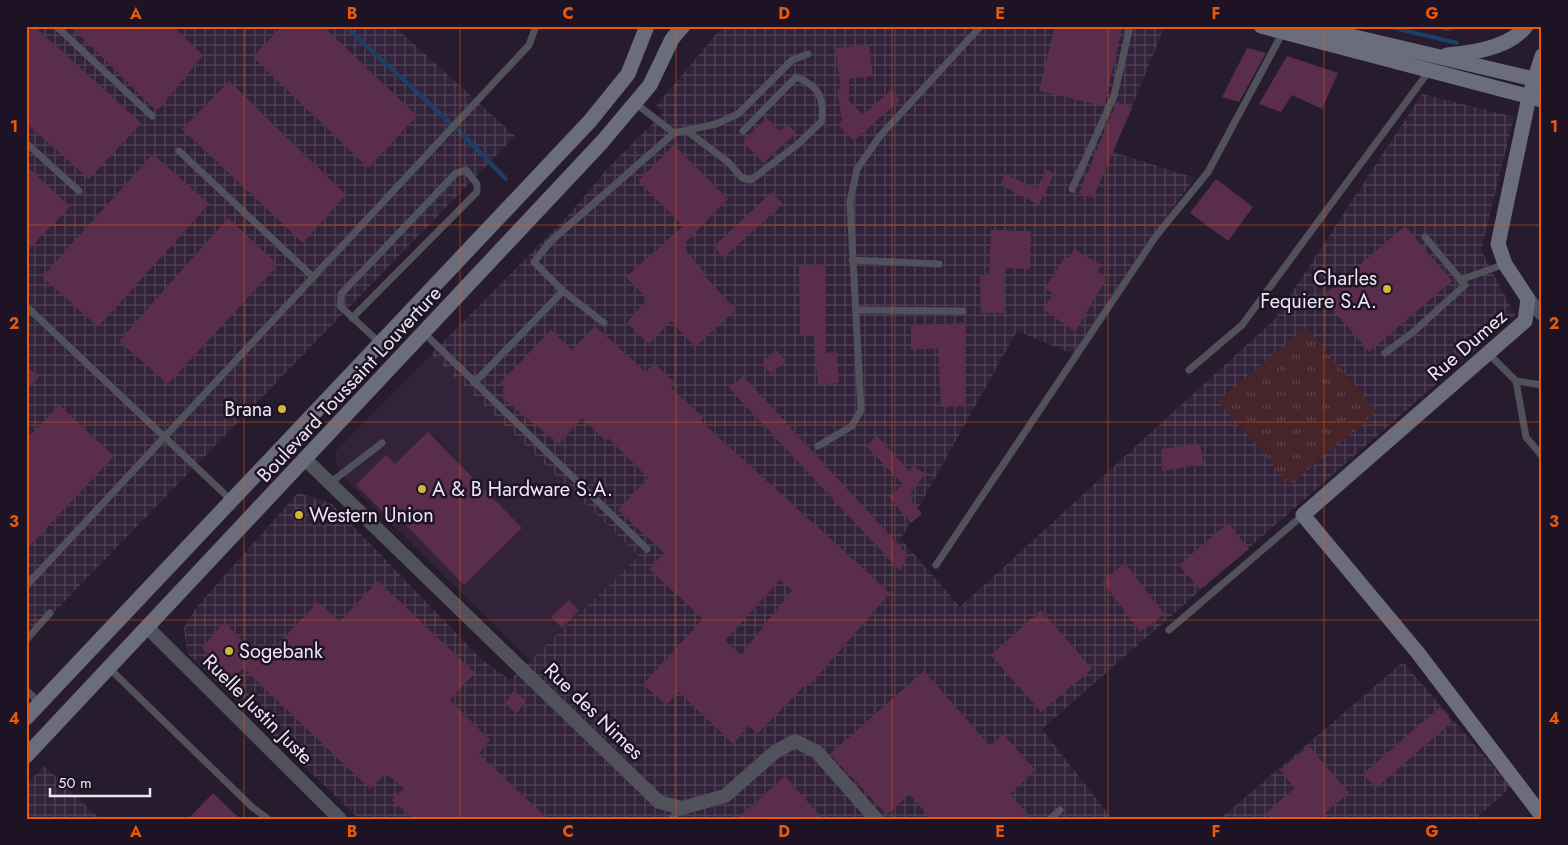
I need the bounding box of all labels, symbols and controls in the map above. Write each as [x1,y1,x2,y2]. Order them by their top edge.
text: A [129,2,142,25]
text: B [347,2,357,25]
text: C [562,2,574,25]
text: D [778,2,790,25]
text: E [995,2,1005,25]
text: F [1212,2,1220,25]
text: G [1425,2,1439,25]
text: 1 [10,115,18,138]
text: 1 [1550,115,1558,138]
place label: Charles Fequiere S.A. [1260,264,1377,316]
street label: Boulevard Toussaint Louverture [250,280,448,489]
marker: Charles Fequiere S.A. [1381,283,1393,295]
street label: Rue Dumez [1421,303,1513,388]
text: 2 [9,312,19,335]
text: 2 [1549,312,1559,335]
place label: Brana [224,395,272,424]
marker: Brana [276,403,288,415]
place label: A & B Hardware S.A. [432,475,613,504]
marker: A & B Hardware S.A. [416,483,428,495]
place label: Western Union [309,501,434,530]
marker: Western Union [293,509,305,521]
text: 3 [9,510,19,533]
text: 3 [1549,510,1559,533]
place label: Sogebank [239,637,323,666]
marker: Sogebank [223,645,235,657]
street label: Ruelle Justin Juste [196,648,319,771]
street label: Rue des Nimes [537,656,650,766]
text: 4 [8,707,20,730]
text: 4 [1548,707,1560,730]
scale bar [50,765,150,797]
text: 50 m [58,772,92,794]
text: A [129,820,142,843]
text: B [347,820,357,843]
text: C [562,820,574,843]
text: D [778,820,790,843]
text: E [995,820,1005,843]
text: F [1212,820,1220,843]
text: G [1425,820,1439,843]

